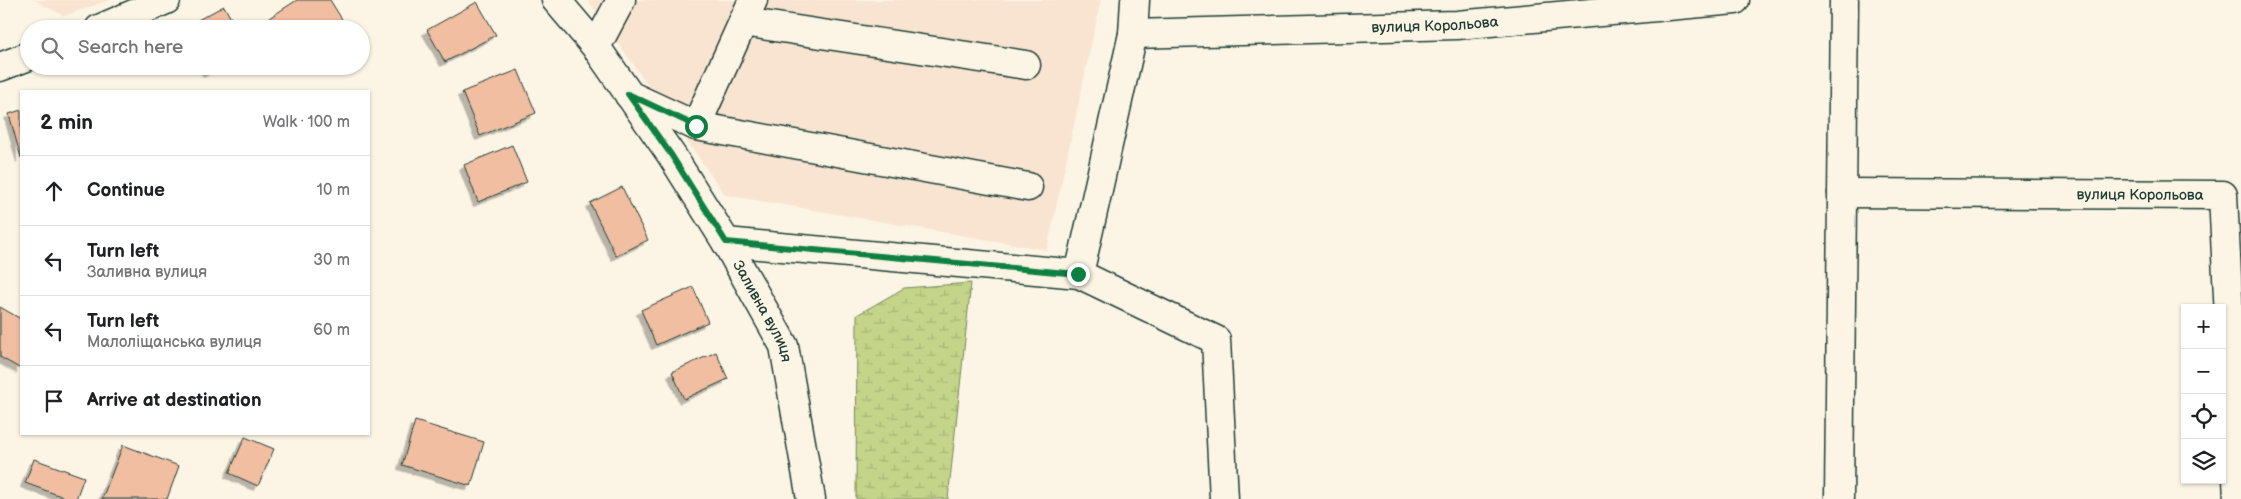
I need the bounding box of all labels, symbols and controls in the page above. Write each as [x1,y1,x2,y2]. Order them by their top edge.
street label: вулиця Корольова [1371,12,1499,37]
search box [20,20,370,75]
icon: search [38,34,66,62]
text: Search here [78,36,183,59]
text: 2 min [40,110,93,135]
text: Walk · 100 m [263,113,350,132]
route start [685,115,708,138]
icon: ahead [40,177,68,205]
text: Continue [87,179,165,202]
text: 10 m [317,181,350,200]
street label: вулиця Корольова [2076,185,2204,205]
text: Turn left [87,240,159,263]
icon: left [40,247,68,275]
text: 30 m [313,251,350,270]
street label: Заливна вулиця [728,257,796,364]
text: Заливна вулиця [87,263,207,282]
route end [1067,263,1090,286]
map controls [2181,304,2226,484]
button: + [2181,304,2226,349]
text: Turn left [87,310,159,333]
icon: left [40,317,68,345]
text: 60 m [313,321,350,340]
text: Малоліщанська вулиця [87,333,262,352]
button: − [2181,349,2226,394]
icon: arrive [40,387,68,415]
text: Arrive at destination [87,389,262,412]
button: locate [2181,394,2226,439]
button: layers [2181,439,2226,484]

